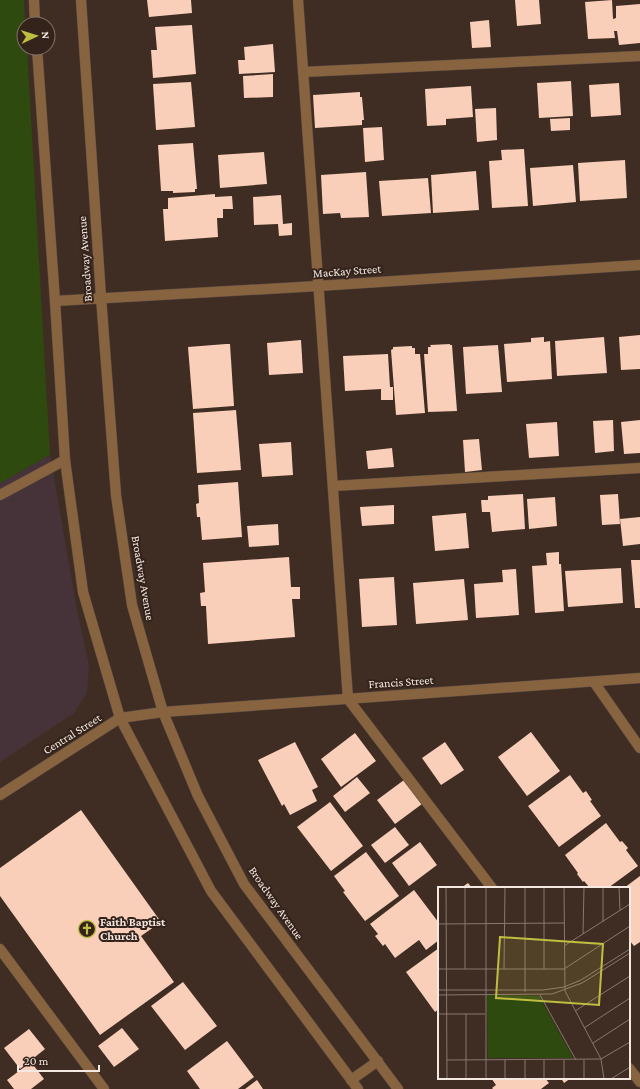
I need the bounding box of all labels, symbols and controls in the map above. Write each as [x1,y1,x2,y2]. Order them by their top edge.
north arrow [16,16,56,56]
text: N [40,31,52,40]
street label: Broadway Avenue [75,216,95,302]
street label: MacKay Street [312,262,383,280]
street label: Broadway Avenue [129,535,157,621]
street label: Francis Street [368,673,435,691]
street label: Central Street [40,710,104,757]
street label: Broadway Avenue [246,864,306,942]
inset map [438,887,630,1079]
place label: Faith Baptist Church [100,915,166,943]
church icon: Faith Baptist Church [77,919,97,939]
scale bar [18,1047,99,1073]
text: 20 m [24,1054,49,1068]

